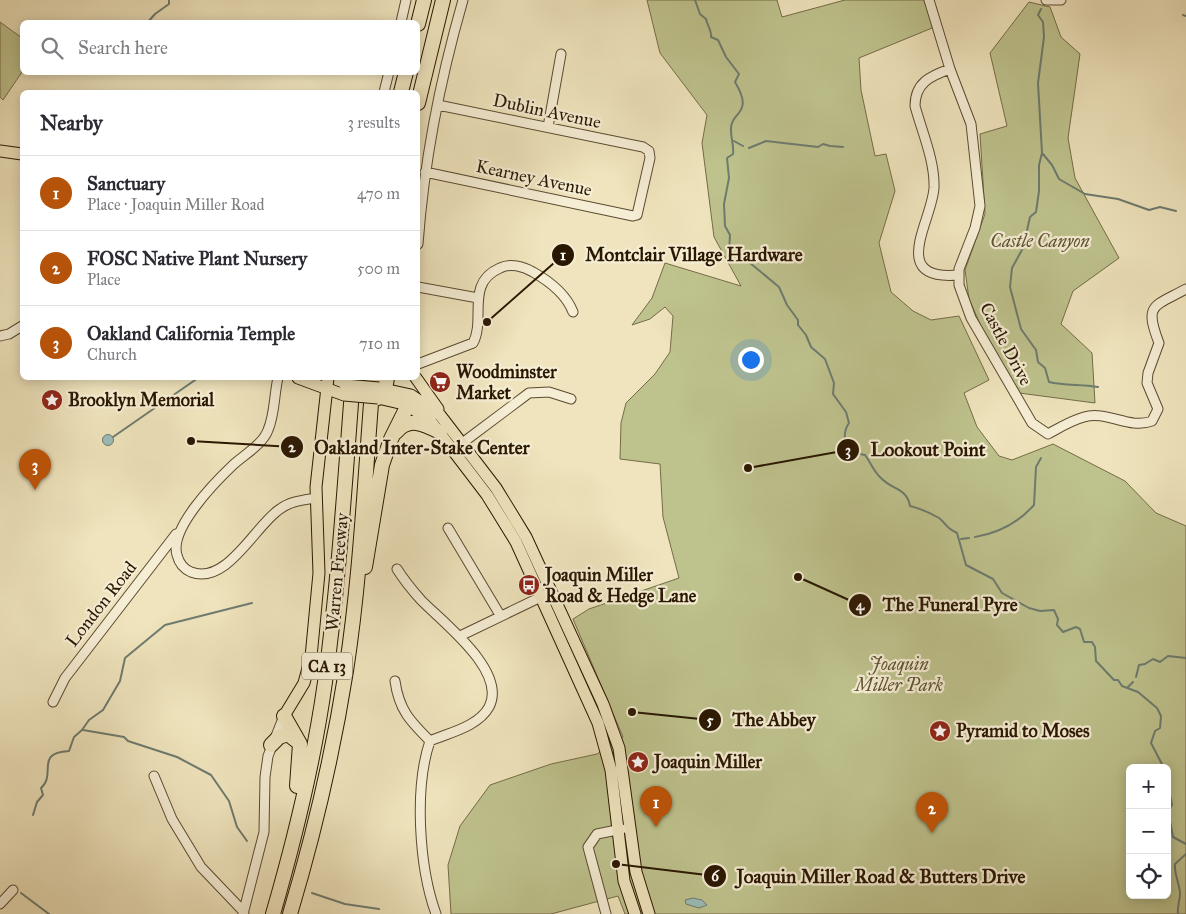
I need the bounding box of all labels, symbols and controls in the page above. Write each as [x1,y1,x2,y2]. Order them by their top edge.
search box [20,20,420,75]
icon: search [38,34,66,62]
text: Search here [78,36,168,59]
street label: Dublin Avenue [491,89,603,133]
text: Nearby [40,110,103,136]
text: 3 results [347,113,400,132]
street label: Kearney Avenue [474,155,594,201]
text: Sanctuary [87,172,165,195]
text: 1 [53,184,59,203]
text: 470 m [357,184,400,203]
text: Place · Joaquin Miller Road [87,195,265,214]
park label: Castle Canyon [990,230,1090,252]
callout: Montclair Village Hardware [550,238,813,272]
text: Montclair Village Hardware [585,243,803,267]
text: 1 [560,246,566,264]
text: FOSC Native Plant Nursery [87,247,307,270]
text: 2 [52,259,60,278]
text: 500 m [357,259,400,278]
text: Place [87,270,121,289]
street label: Castle Drive [975,299,1037,389]
text: Oakland California Temple [87,322,295,345]
text: 3 [53,334,59,353]
text: 710 m [359,334,400,353]
text: Church [87,345,137,364]
your location [738,347,764,373]
place label: Woodminster Market [456,361,558,404]
supermarket icon: Woodminster Market [428,370,452,394]
place icon: Brooklyn Memorial [40,388,64,412]
place label: Brooklyn Memorial [68,389,215,412]
callout: Oakland Inter-Stake Center [280,430,540,464]
callout: Lookout Point [836,433,996,467]
text: Oakland Inter-Stake Center [314,436,531,459]
text: 2 [288,438,296,456]
text: Lookout Point [871,438,986,461]
text: 3 [845,441,851,460]
pin: 3 [19,449,51,490]
street label: Warren Freeway [321,511,353,632]
street label: London Road [61,557,141,651]
place label: Joaquin Miller Road & Hedge Lane [543,564,697,608]
bus stop icon: Joaquin Miller Road & Hedge Lane [517,573,541,597]
callout: The Funeral Pyre [847,588,1027,622]
text: The Funeral Pyre [881,593,1018,617]
text: 4 [856,596,865,615]
road number: CA 13 [302,652,352,679]
park label: Joaquin Miller Park [853,653,943,696]
callout: The Abbey [697,703,826,737]
text: The Abbey [731,708,817,732]
text: 5 [707,711,714,729]
place icon: Pyramid to Moses [928,719,952,743]
place label: Pyramid to Moses [956,720,1090,743]
place icon: Joaquin Miller [626,750,650,774]
place label: Joaquin Miller [652,751,763,774]
map controls [1126,764,1171,899]
button: + [1126,764,1171,809]
pin: 1 [640,786,672,827]
pin: 2 [916,792,948,833]
button: − [1126,809,1171,854]
button: locate [1126,854,1171,899]
callout: Joaquin Miller Road & Butters Drive [702,859,1036,893]
text: Joaquin Miller Road & Butters Drive [734,865,1026,889]
text: 6 [711,867,720,885]

